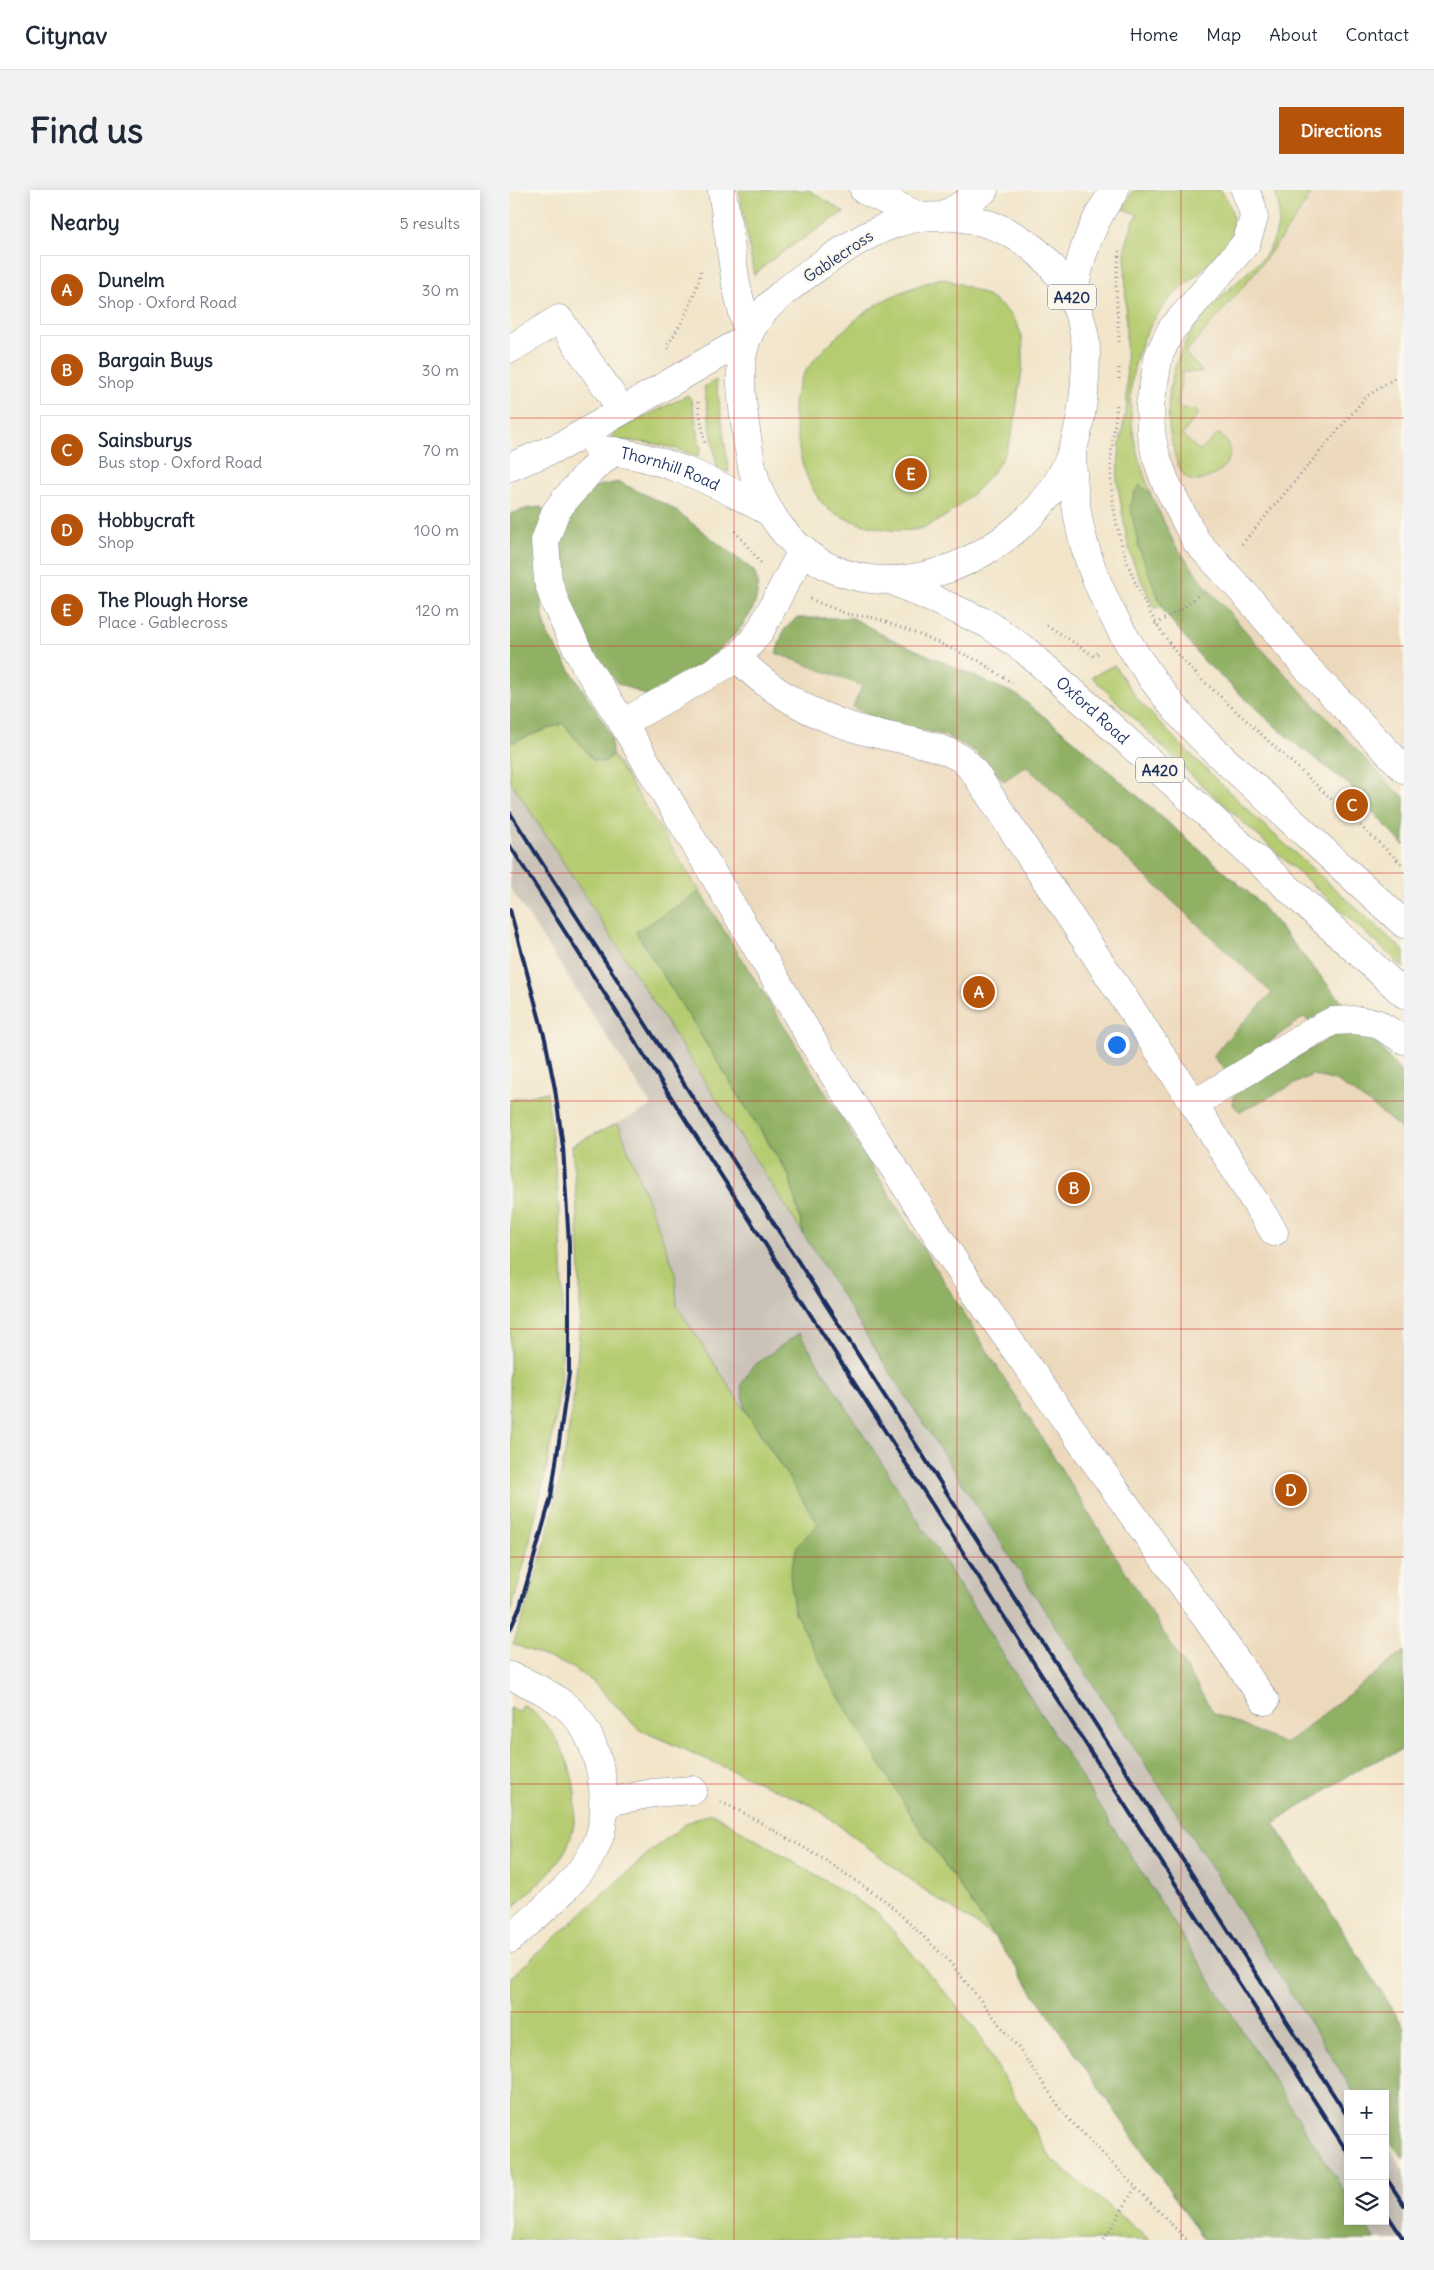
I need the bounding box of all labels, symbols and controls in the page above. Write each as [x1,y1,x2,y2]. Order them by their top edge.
text: Citynav [25,20,107,50]
text: Home [1130,23,1178,46]
text: Map [1206,23,1241,46]
text: About [1269,23,1317,46]
text: Contact [1345,23,1409,46]
button: Directions [1279,107,1404,154]
text: Find us [30,108,143,152]
text: Nearby [50,209,120,236]
text: 5 results [399,213,460,233]
street label: Gablecross [799,225,877,287]
text: Dunelm [98,268,165,292]
text: A [62,280,72,300]
text: 30 m [422,280,459,300]
road number: A420 [1048,284,1096,310]
text: Shop · Oxford Road [98,292,237,312]
text: Bargain Buys [98,348,213,372]
text: B [62,360,72,380]
text: 30 m [422,360,459,380]
text: Shop [98,372,134,392]
text: Sainsburys [98,428,192,452]
text: C [62,440,72,460]
text: 70 m [423,440,459,460]
street label: Thornhill Road [619,443,723,495]
text: Bus stop · Oxford Road [98,452,262,472]
pin: E [895,455,927,493]
text: Hobbycraft [98,508,195,532]
text: D [61,520,73,540]
text: 100 m [414,520,459,540]
text: Shop [98,532,134,552]
text: The Plough Horse [98,588,248,612]
text: E [62,600,72,620]
text: 120 m [416,600,459,620]
text: Place · Gablecross [98,612,228,632]
street label: Oxford Road [1052,672,1133,748]
road number: A420 [1136,758,1184,782]
pin: C [1336,786,1368,824]
pin: A [963,973,995,1011]
your location [1104,1032,1130,1058]
pin: B [1058,1169,1090,1207]
pin: D [1275,1471,1307,1509]
map controls [1344,2090,1389,2225]
button: + [1344,2090,1389,2135]
button: − [1344,2135,1389,2180]
button: layers [1344,2180,1389,2225]

